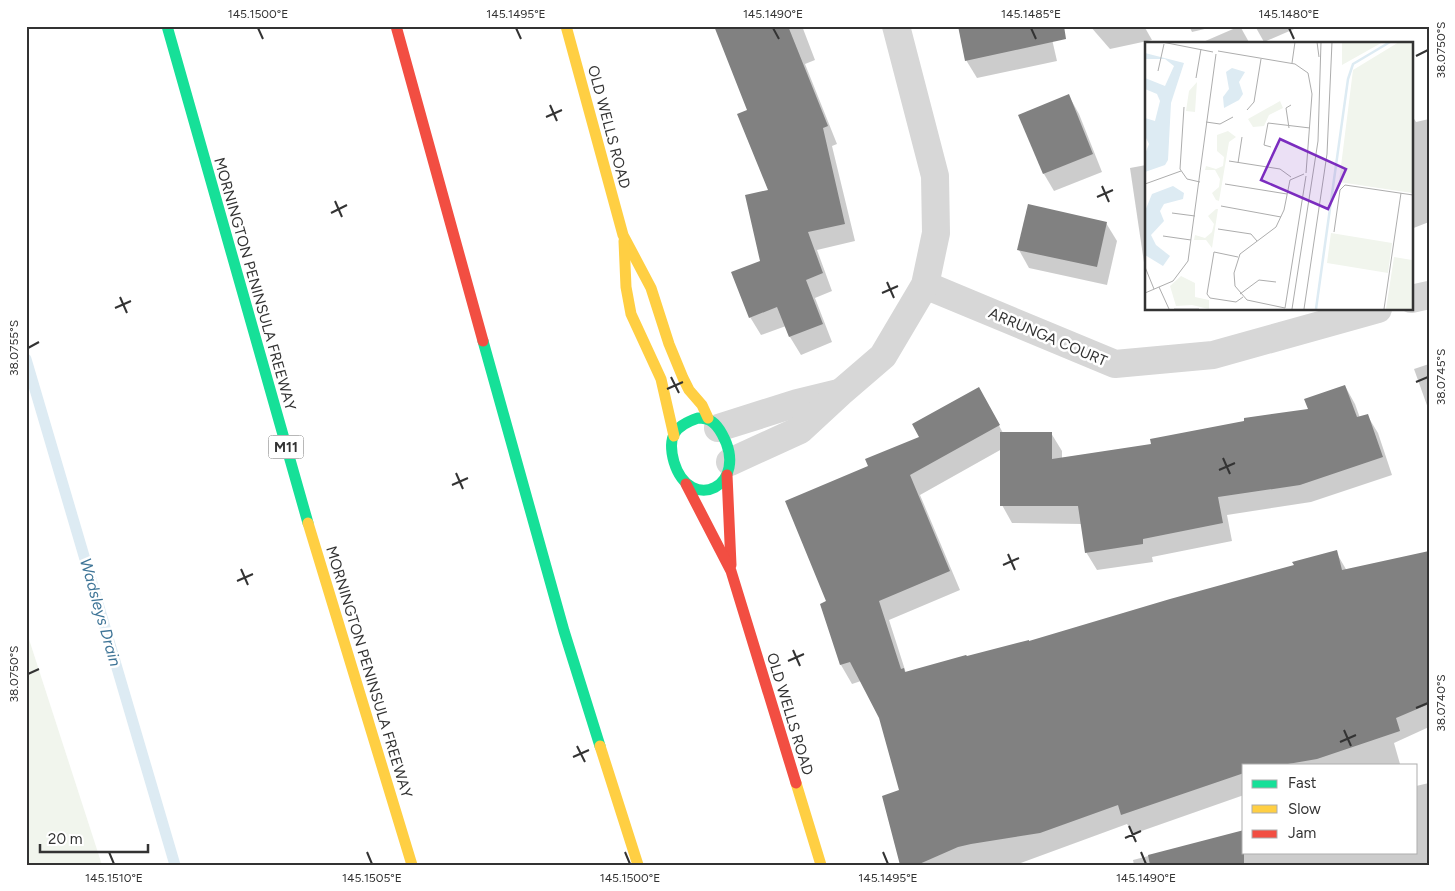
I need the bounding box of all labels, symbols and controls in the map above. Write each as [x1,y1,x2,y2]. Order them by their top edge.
text: 145.1500°E [228,7,288,21]
text: 145.1495°E [486,7,546,21]
text: 145.1490°E [743,7,803,21]
text: 145.1485°E [1001,7,1061,21]
text: 145.1480°E [1259,7,1319,21]
text: 38.0750°S [1434,22,1448,78]
inset map [1145,42,1412,310]
street label: OLD WELLS ROAD [584,63,634,191]
street label: MORNINGTON PENINSULA FREEWAY [210,155,300,413]
street label: ARRUNGA COURT [986,304,1111,370]
text: 38.0755°S [7,320,21,376]
text: 38.0745°S [1434,349,1448,405]
road number: M11 [268,436,304,458]
street label: MORNINGTON PENINSULA FREEWAY [322,544,416,800]
water label: Wadsleys Drain [76,556,125,669]
text: 38.0750°S [7,646,21,702]
street label: OLD WELLS ROAD [763,651,817,777]
text: 38.0740°S [1434,674,1448,732]
legend [1242,764,1418,854]
text: Fast [1288,774,1317,792]
text: Slow [1288,800,1321,818]
scale bar [40,821,148,853]
text: Jam [1288,824,1316,842]
text: 20 m [48,830,82,848]
text: 145.1510°E [85,871,143,885]
text: 145.1505°E [342,871,402,885]
text: 145.1500°E [600,871,660,885]
text: 145.1495°E [858,871,918,885]
text: 145.1490°E [1116,871,1176,885]

